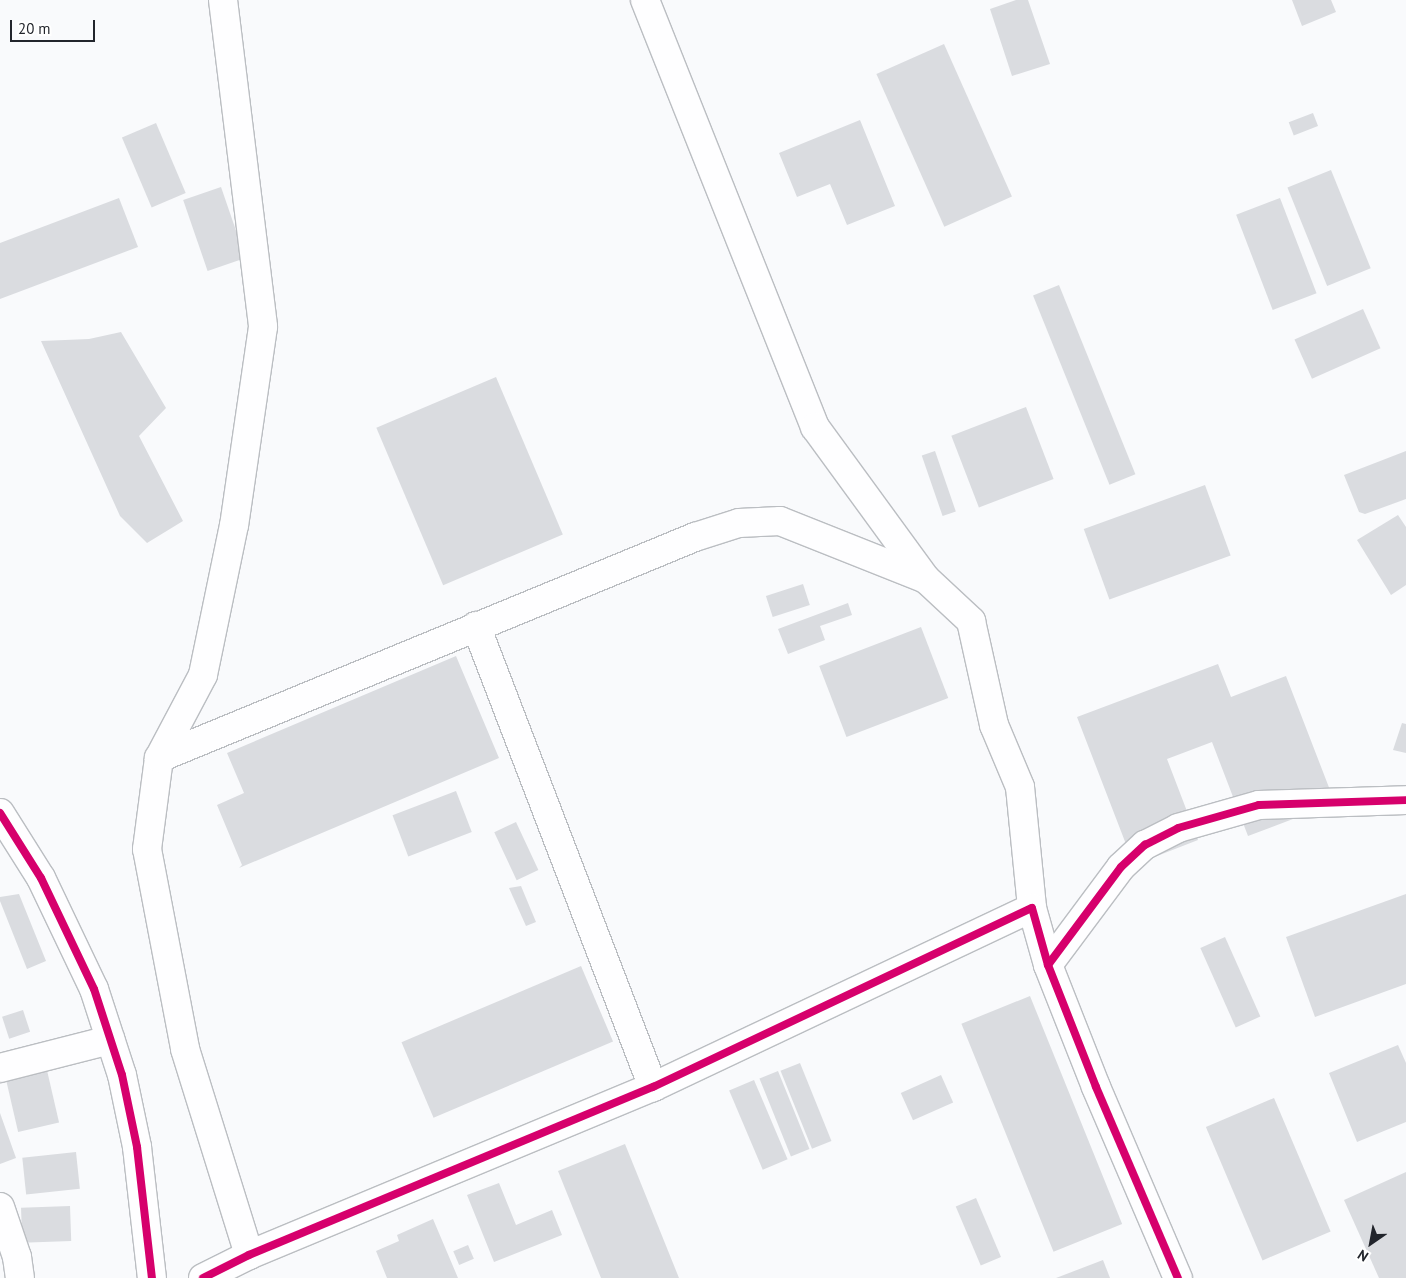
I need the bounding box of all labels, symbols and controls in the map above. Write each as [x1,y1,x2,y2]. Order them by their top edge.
scale bar [12,10,98,42]
text: 20 m [18,19,51,38]
north arrow [1346,1218,1396,1268]
text: N [1354,1246,1372,1266]

